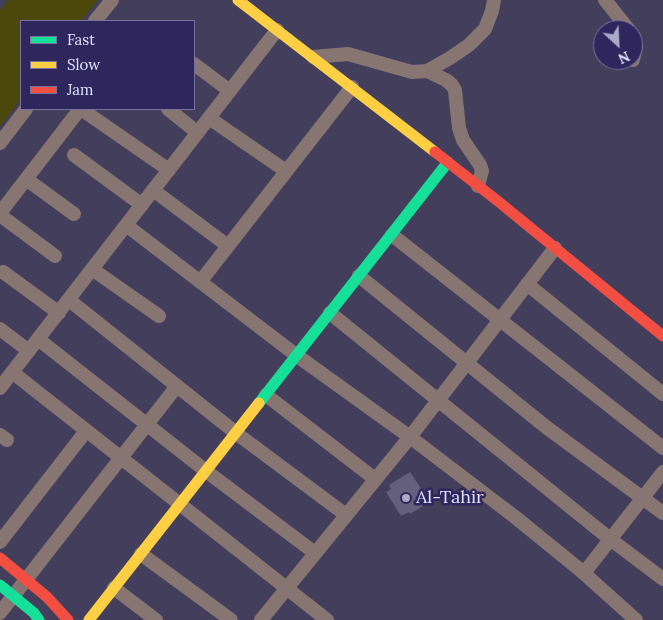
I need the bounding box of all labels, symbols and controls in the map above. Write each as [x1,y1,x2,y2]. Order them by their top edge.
legend [20,20,195,110]
north arrow [593,20,643,70]
text: Fast [67,30,95,49]
text: N [615,47,633,68]
text: Slow [67,55,100,74]
text: Jam [67,80,94,99]
place label: Al-Tahir [416,487,484,509]
marker: Al-Tahir [400,492,412,504]

